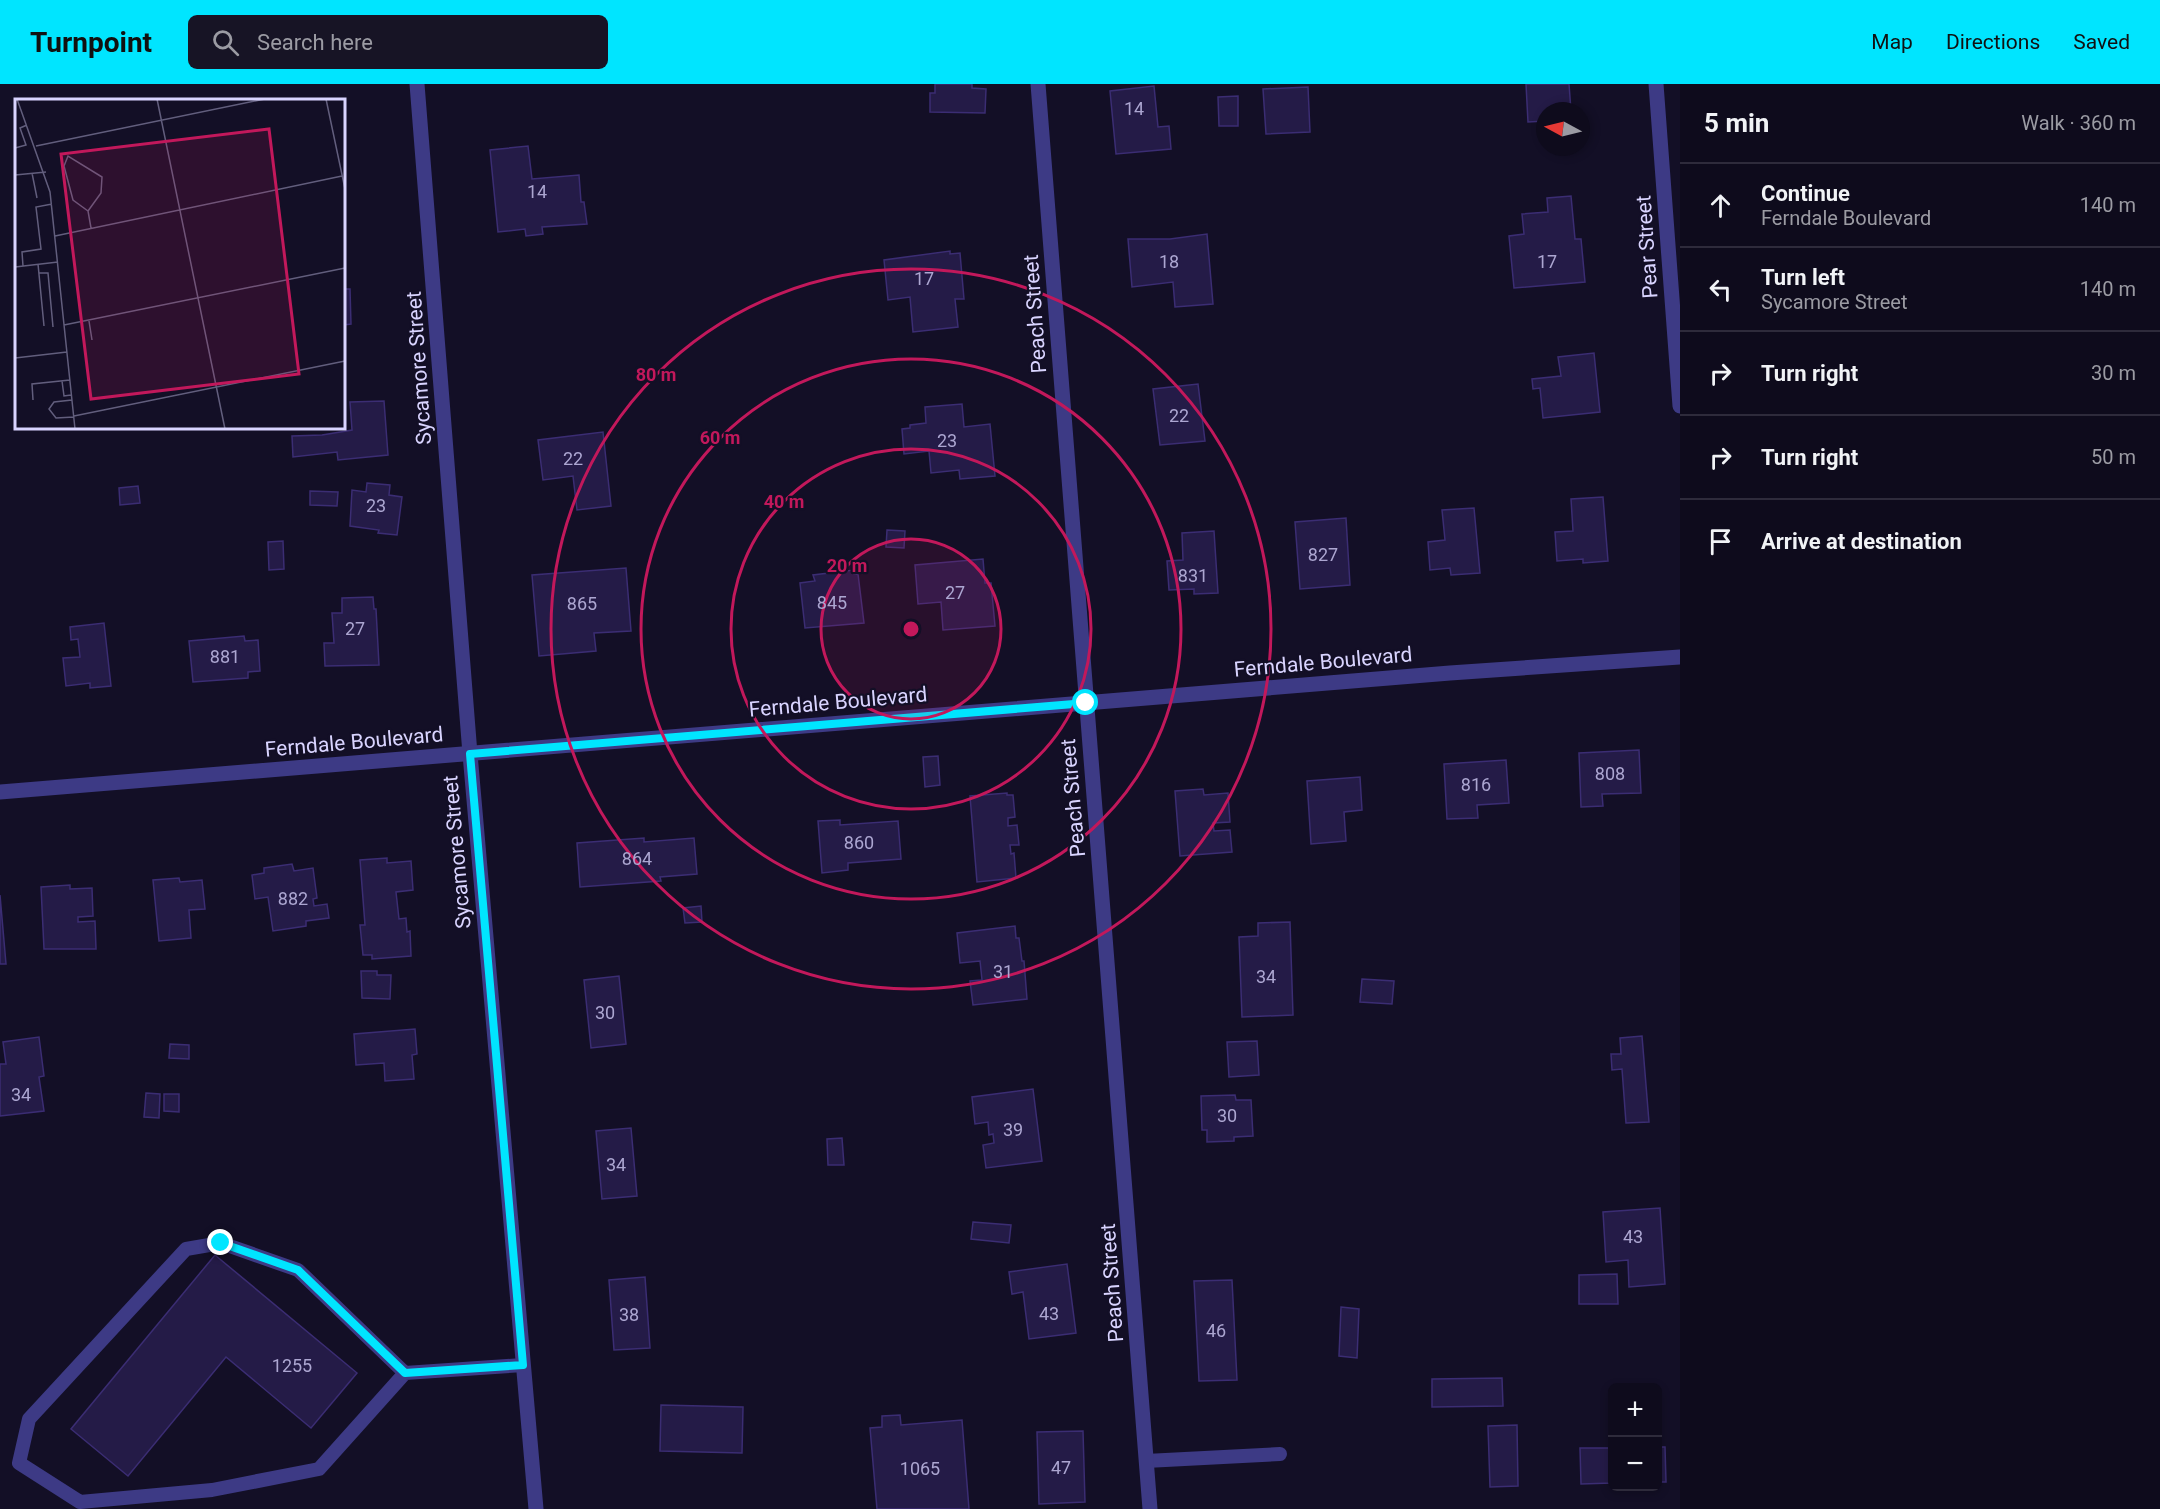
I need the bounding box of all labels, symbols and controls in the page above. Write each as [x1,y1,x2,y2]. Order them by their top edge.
search box [188,15,608,69]
text: Turnpoint [30,26,152,59]
icon: search [209,26,242,59]
text: Search here [257,30,373,55]
text: Map [1871,30,1913,54]
text: Directions [1946,30,2040,54]
text: Saved [2073,30,2130,54]
house number: 14 [1124,98,1144,119]
inset map [15,99,345,429]
north arrow [1536,102,1590,156]
text: 5 min [1704,108,1769,138]
text: Walk · 360 m [2021,111,2136,135]
house number: 14 [527,181,547,202]
text: Continue [1761,181,1850,206]
icon: ahead [1704,189,1737,222]
text: 140 m [2080,193,2136,217]
street label: Pear Street [1631,194,1663,299]
text: Ferndale Boulevard [1761,206,1931,230]
house number: 18 [1159,251,1179,272]
house number: 17 [1537,251,1557,272]
street label: Peach Street [1019,254,1051,374]
text: Turn left [1761,265,1845,290]
house number: 17 [914,268,934,289]
icon: left [1704,273,1737,306]
text: 140 m [2080,277,2136,301]
street label: Sycamore Street [402,290,436,446]
text: Sycamore Street [1761,290,1907,314]
icon: right [1704,357,1737,390]
text: Turn right [1761,361,1858,386]
text: 30 m [2091,361,2136,385]
text: 80 m [636,364,676,385]
house number: 22 [1169,405,1189,426]
text: 60 m [700,427,740,448]
house number: 23 [937,430,957,451]
icon: right [1704,441,1737,474]
text: Turn right [1761,445,1858,470]
text: 50 m [2091,445,2136,469]
house number: 22 [563,448,583,469]
text: 40 m [764,491,804,512]
house number: 23 [366,495,386,516]
icon: arrive [1704,525,1737,558]
text: Arrive at destination [1761,529,1962,554]
house number: 827 [1308,544,1338,565]
text: 20 m [827,555,867,576]
house number: 831 [1178,565,1208,586]
house number: 27 [945,582,965,603]
house number: 845 [817,592,847,613]
house number: 865 [567,593,597,614]
house number: 27 [345,618,365,639]
centre of rings [901,619,921,639]
street label: Ferndale Boulevard [1233,642,1413,682]
house number: 881 [210,646,240,667]
street label: Ferndale Boulevard [748,682,928,722]
route start [1072,689,1098,715]
street label: Ferndale Boulevard [264,722,444,762]
street label: Peach Street [1056,738,1090,858]
house number: 808 [1595,763,1625,784]
street label: Sycamore Street [438,774,476,930]
house number: 816 [1461,774,1491,795]
house number: 860 [844,832,874,853]
house number: 864 [622,848,652,869]
house number: 882 [278,888,308,909]
house number: 31 [993,961,1013,982]
house number: 34 [1256,966,1276,987]
house number: 30 [595,1002,615,1023]
house number: 34 [11,1084,31,1105]
house number: 30 [1217,1105,1237,1126]
house number: 39 [1003,1119,1023,1140]
house number: 34 [606,1154,626,1175]
street label: Peach Street [1096,1223,1128,1343]
house number: 43 [1623,1226,1643,1247]
route end [207,1229,233,1255]
house number: 43 [1039,1303,1059,1324]
house number: 38 [619,1304,639,1325]
house number: 46 [1206,1320,1226,1341]
house number: 1255 [272,1355,312,1376]
map controls [1608,1383,1662,1491]
button: + [1608,1383,1662,1437]
button: − [1608,1437,1662,1491]
house number: 47 [1051,1457,1071,1478]
house number: 1065 [900,1458,940,1479]

